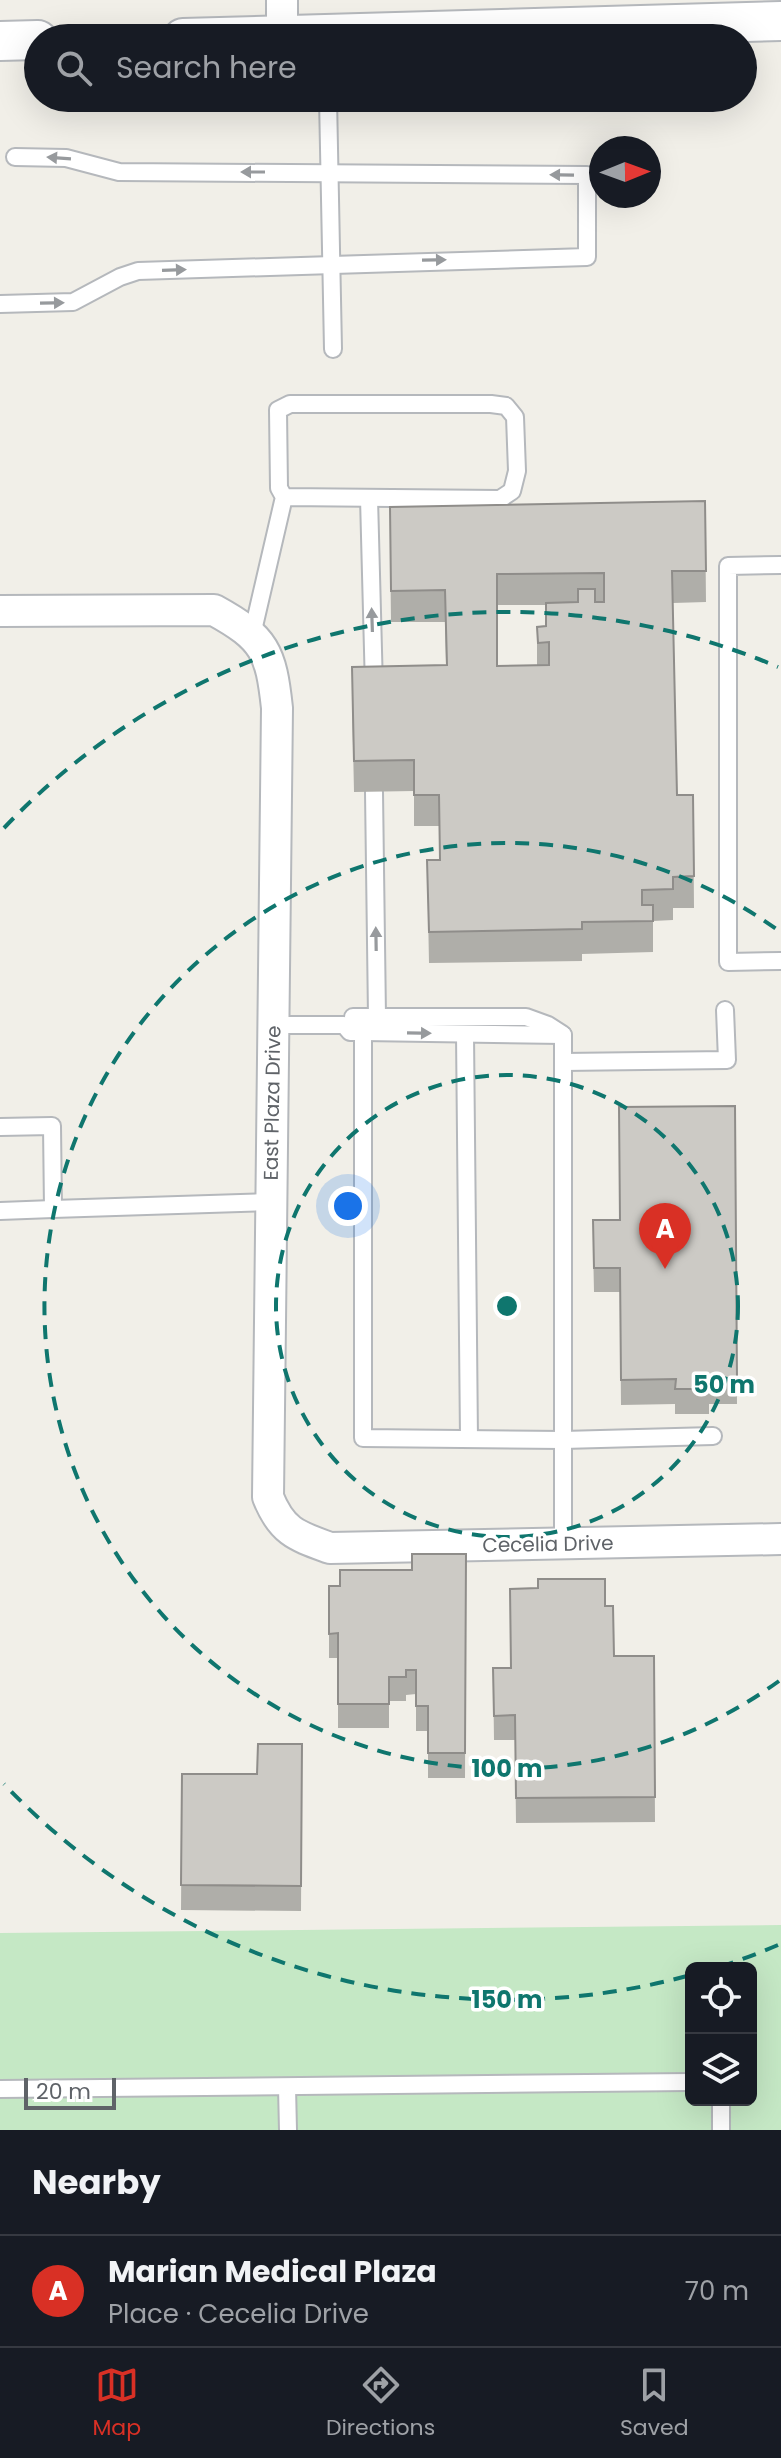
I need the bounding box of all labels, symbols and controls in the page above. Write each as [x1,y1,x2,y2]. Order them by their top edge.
search box [24,24,757,112]
icon: search [52,46,96,90]
text: Search here [116,46,297,89]
north arrow [589,136,661,208]
one-way arrow [46,151,71,164]
one-way arrow [240,166,265,178]
one-way arrow [549,169,574,181]
one-way arrow [422,254,447,267]
one-way arrow [162,263,187,276]
one-way arrow [40,296,65,309]
one-way arrow [366,607,379,632]
one-way arrow [370,926,382,951]
street label: East Plaza Drive [257,1025,287,1181]
one-way arrow [407,1027,432,1040]
your location [328,1186,368,1226]
pin: A [639,1203,691,1269]
centre of rings [493,1292,521,1320]
text: 50 m [693,1368,755,1401]
street label: Cecelia Drive [482,1529,614,1559]
text: 100 m [472,1752,542,1785]
map controls [685,1962,757,2106]
button: locate [685,1962,757,2034]
text: 150 m [472,1983,542,2016]
button: layers [685,2034,757,2106]
scale bar [24,2074,116,2110]
text: 20 m [36,2076,91,2107]
text: Nearby [32,2158,161,2206]
text: Marian Medical Plaza [108,2250,437,2293]
text: A [48,2273,68,2309]
text: 70 m [685,2273,749,2309]
text: Place · Cecelia Drive [108,2296,369,2332]
tab: Map [92,2363,141,2444]
tab: Directions [326,2363,435,2444]
tab: Saved [620,2363,689,2444]

